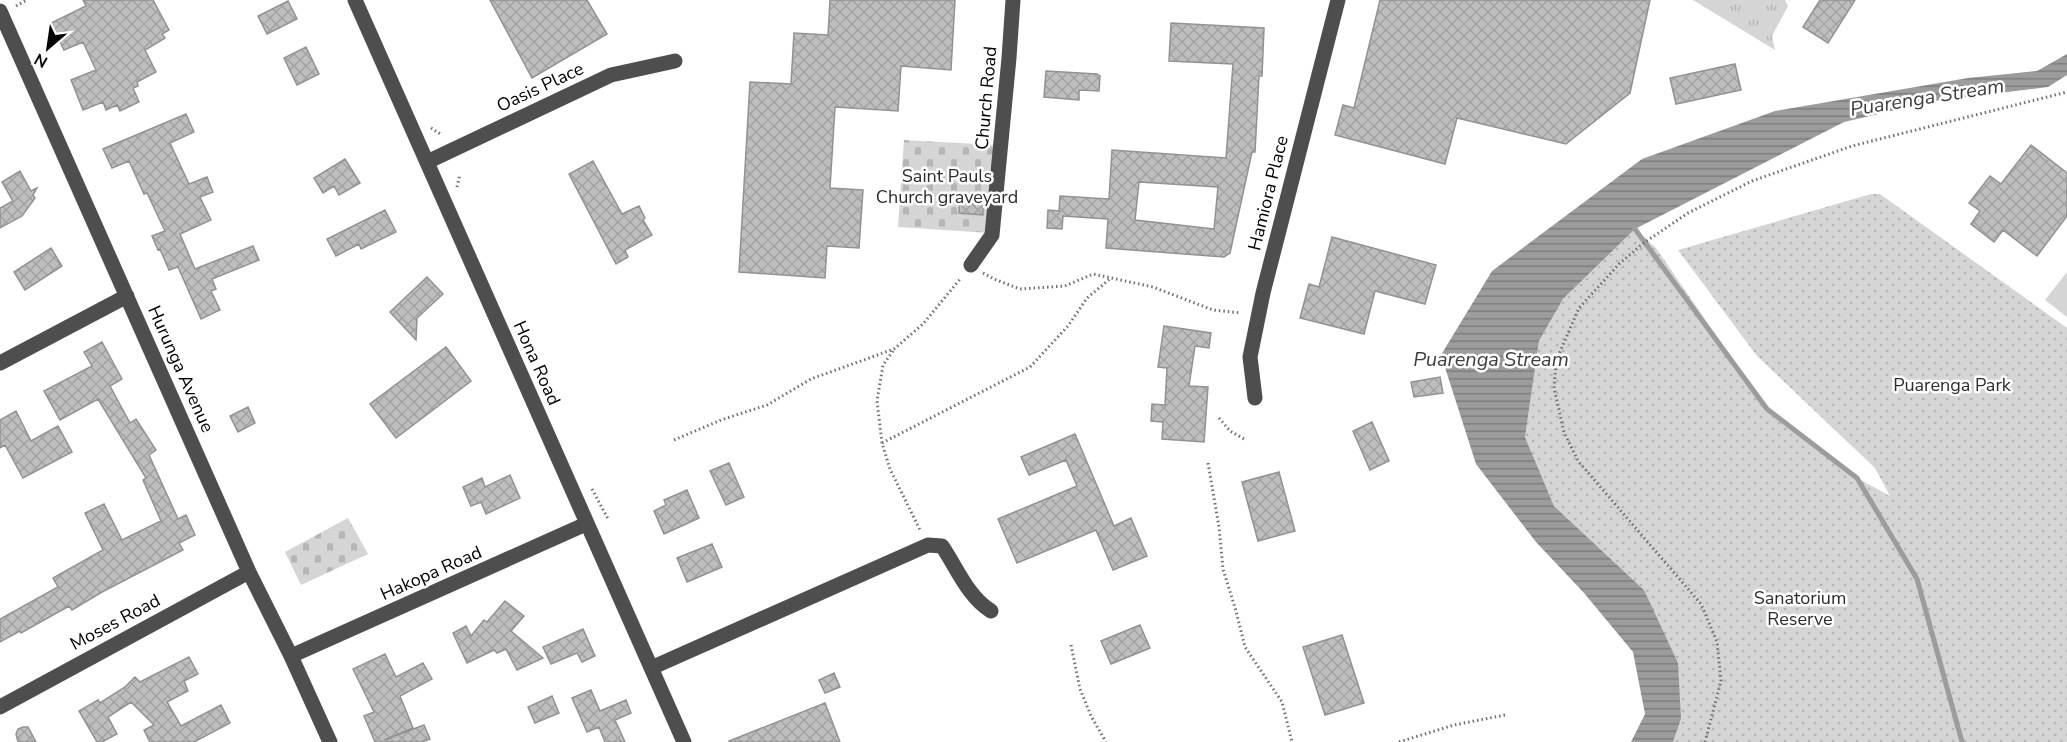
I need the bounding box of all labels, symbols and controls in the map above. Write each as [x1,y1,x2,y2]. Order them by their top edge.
north arrow [18,18,78,78]
street label: Church Road [970,45,1002,151]
text: N [31,48,52,73]
street label: Oasis Place [493,56,587,118]
water label: Puarenga Stream [1848,72,2006,123]
street label: Hamiora Place [1242,133,1294,253]
park label: Saint Pauls Church graveyard [876,164,1018,209]
street label: Hurunga Avenue [142,302,220,436]
street label: Hona Road [508,317,566,409]
water label: Puarenga Stream [1413,346,1569,373]
park label: Puarenga Park [1893,373,2012,397]
street label: Hakopa Road [377,540,485,606]
park label: Sanatorium Reserve [1754,586,1846,631]
street label: Moses Road [66,588,164,656]

